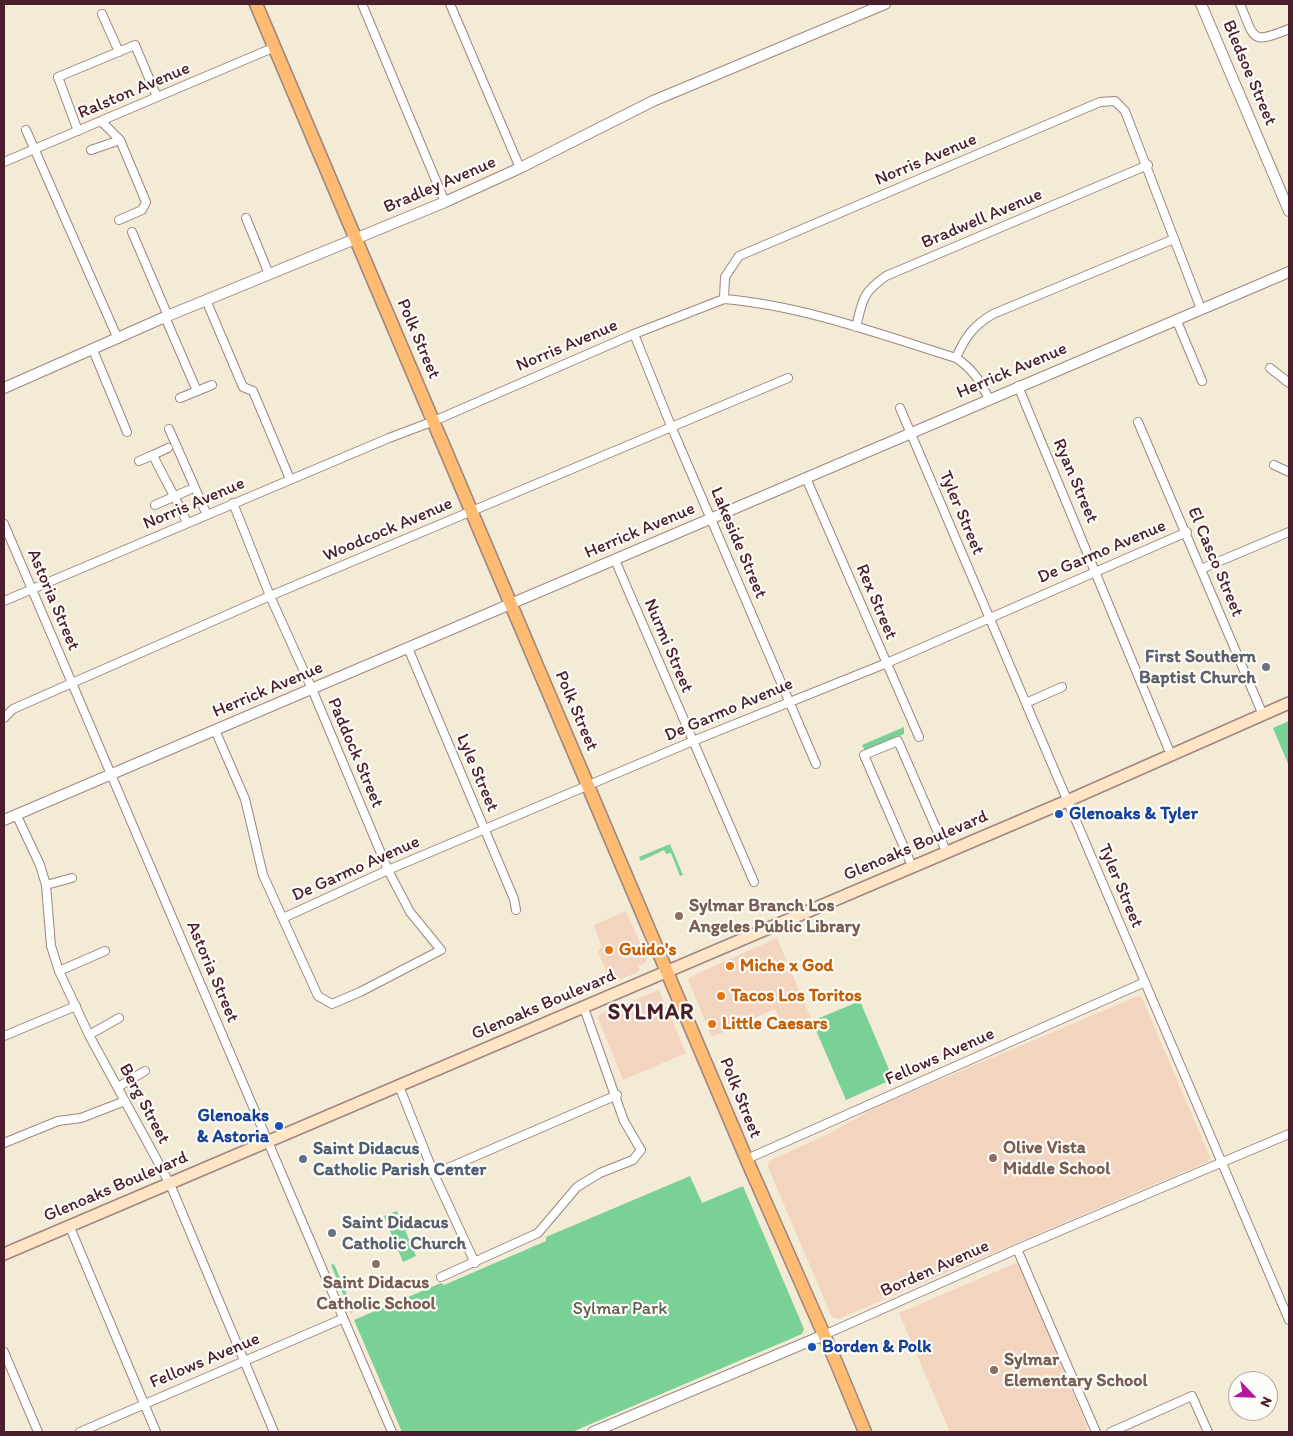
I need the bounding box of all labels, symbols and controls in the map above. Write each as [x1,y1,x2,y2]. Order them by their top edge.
street label: Bledsoe Street [1217,17,1281,129]
street label: Ralston Avenue [75,58,193,124]
street label: Norris Avenue [872,129,980,191]
street label: Bradley Avenue [380,152,500,218]
street label: Bradwell Avenue [918,184,1046,254]
street label: Polk Street [391,296,445,382]
street label: Norris Avenue [513,315,621,377]
street label: Herrick Avenue [954,338,1070,404]
street label: Ryan Street [1048,436,1102,526]
street label: Tyler Street [934,468,988,558]
street label: Norris Avenue [140,473,248,535]
street label: Lakeside Street [705,484,771,602]
street label: Woodcock Avenue [320,493,456,567]
street label: Herrick Avenue [582,498,698,564]
street label: El Casco Street [1182,504,1248,620]
street label: De Garmo Avenue [1035,515,1169,589]
street label: Astoria Street [22,546,84,654]
street label: Rex Street [850,561,902,643]
street label: Nurmi Street [639,596,697,696]
place label: First Southern Baptist Church [1139,646,1256,689]
street label: Herrick Avenue [210,657,326,723]
marker: First Southern Baptist Church [1260,661,1272,673]
street label: Polk Street [549,668,603,754]
street label: De Garmo Avenue [662,673,796,747]
street label: Paddock Street [322,695,388,811]
street label: Lyle Street [451,731,503,815]
place label: Glenoaks & Tyler [1069,803,1198,825]
street label: Glenoaks Boulevard [841,806,991,886]
marker: Glenoaks & Tyler [1053,808,1065,820]
street label: De Garmo Avenue [289,831,423,907]
street label: Tyler Street [1093,841,1147,931]
place label: Sylmar Branch Los Angeles Public Library [689,895,860,938]
marker: Sylmar Branch Los Angeles Public Library [673,910,685,922]
street label: Astoria Street [181,918,243,1026]
place label: Guido's [619,939,676,961]
marker: Guido's [603,944,615,956]
place label: Miche x God [740,955,834,977]
marker: Miche x God [724,960,736,972]
street label: Glenoaks Boulevard [469,965,619,1045]
place label: Tacos Los Toritos [731,985,862,1007]
marker: Tacos Los Toritos [715,990,727,1002]
district label: SYLMAR [607,1000,695,1026]
place label: Little Caesars [722,1013,828,1035]
marker: Little Caesars [706,1018,718,1030]
street label: Fellows Avenue [882,1023,998,1091]
street label: Polk Street [714,1055,766,1141]
street label: Berg Street [114,1060,174,1148]
place label: Glenoaks & Astoria [197,1105,269,1148]
marker: Glenoaks & Astoria [273,1120,285,1132]
place label: Olive Vista Middle School [1003,1137,1110,1180]
place label: Saint Didacus Catholic Parish Center [313,1138,486,1180]
street label: Glenoaks Boulevard [41,1147,191,1227]
marker: Olive Vista Middle School [987,1152,999,1164]
marker: Saint Didacus Catholic Parish Center [297,1153,309,1165]
place label: Saint Didacus Catholic Church [342,1212,466,1254]
marker: Saint Didacus Catholic Church [326,1227,338,1239]
street label: Borden Avenue [877,1235,993,1303]
marker: Saint Didacus Catholic School [370,1258,382,1270]
place label: Saint Didacus Catholic School [316,1272,436,1315]
park label: Sylmar Park [573,1298,667,1320]
street label: Fellows Avenue [147,1328,263,1394]
place label: Borden & Polk [822,1336,931,1358]
marker: Borden & Polk [806,1341,818,1353]
place label: Sylmar Elementary School [1004,1349,1148,1392]
marker: Sylmar Elementary School [988,1364,1000,1376]
north arrow [1228,1371,1278,1421]
text: N [1257,1394,1276,1410]

